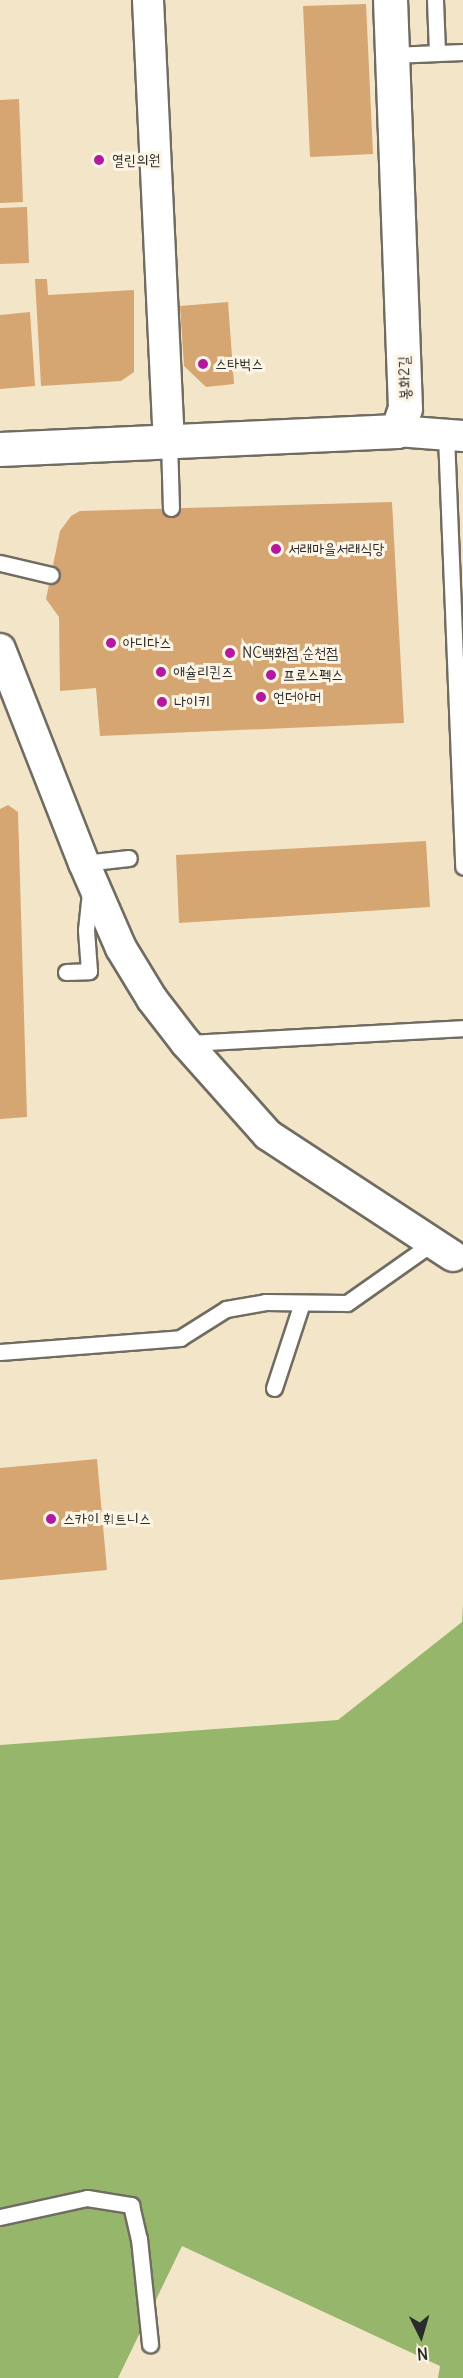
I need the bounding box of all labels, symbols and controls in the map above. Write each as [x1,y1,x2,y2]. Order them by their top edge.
marker: 열린의원 [90,151,108,169]
place label: 열린의원 [112,151,160,169]
place label: 스타벅스 [215,355,263,373]
street label: 봉화2길 [394,355,414,401]
marker: 스타벅스 [196,357,210,371]
place label: 서래마을서래식당 [288,540,385,558]
marker: 서래마을서래식당 [269,542,283,556]
place label: 아디다스 [123,634,171,652]
marker: 아디다스 [104,636,118,650]
place label: NC백화점 순천점 [242,644,338,662]
marker: NC백화점 순천점 [223,646,237,660]
place label: 애슐리퀸즈 [173,663,233,681]
marker: 애슐리퀸즈 [154,665,168,679]
place label: 프로스펙스 [283,666,343,684]
marker: 프로스펙스 [264,668,278,682]
place label: 언더아머 [273,688,321,706]
marker: 언더아머 [254,690,268,704]
place label: 나이키 [174,693,210,711]
marker: 나이키 [155,695,169,709]
place label: 스카이 휘트니스 [63,1510,151,1528]
marker: 스카이 휘트니스 [44,1512,58,1526]
north arrow [391,2306,451,2366]
text: N [416,2343,429,2364]

